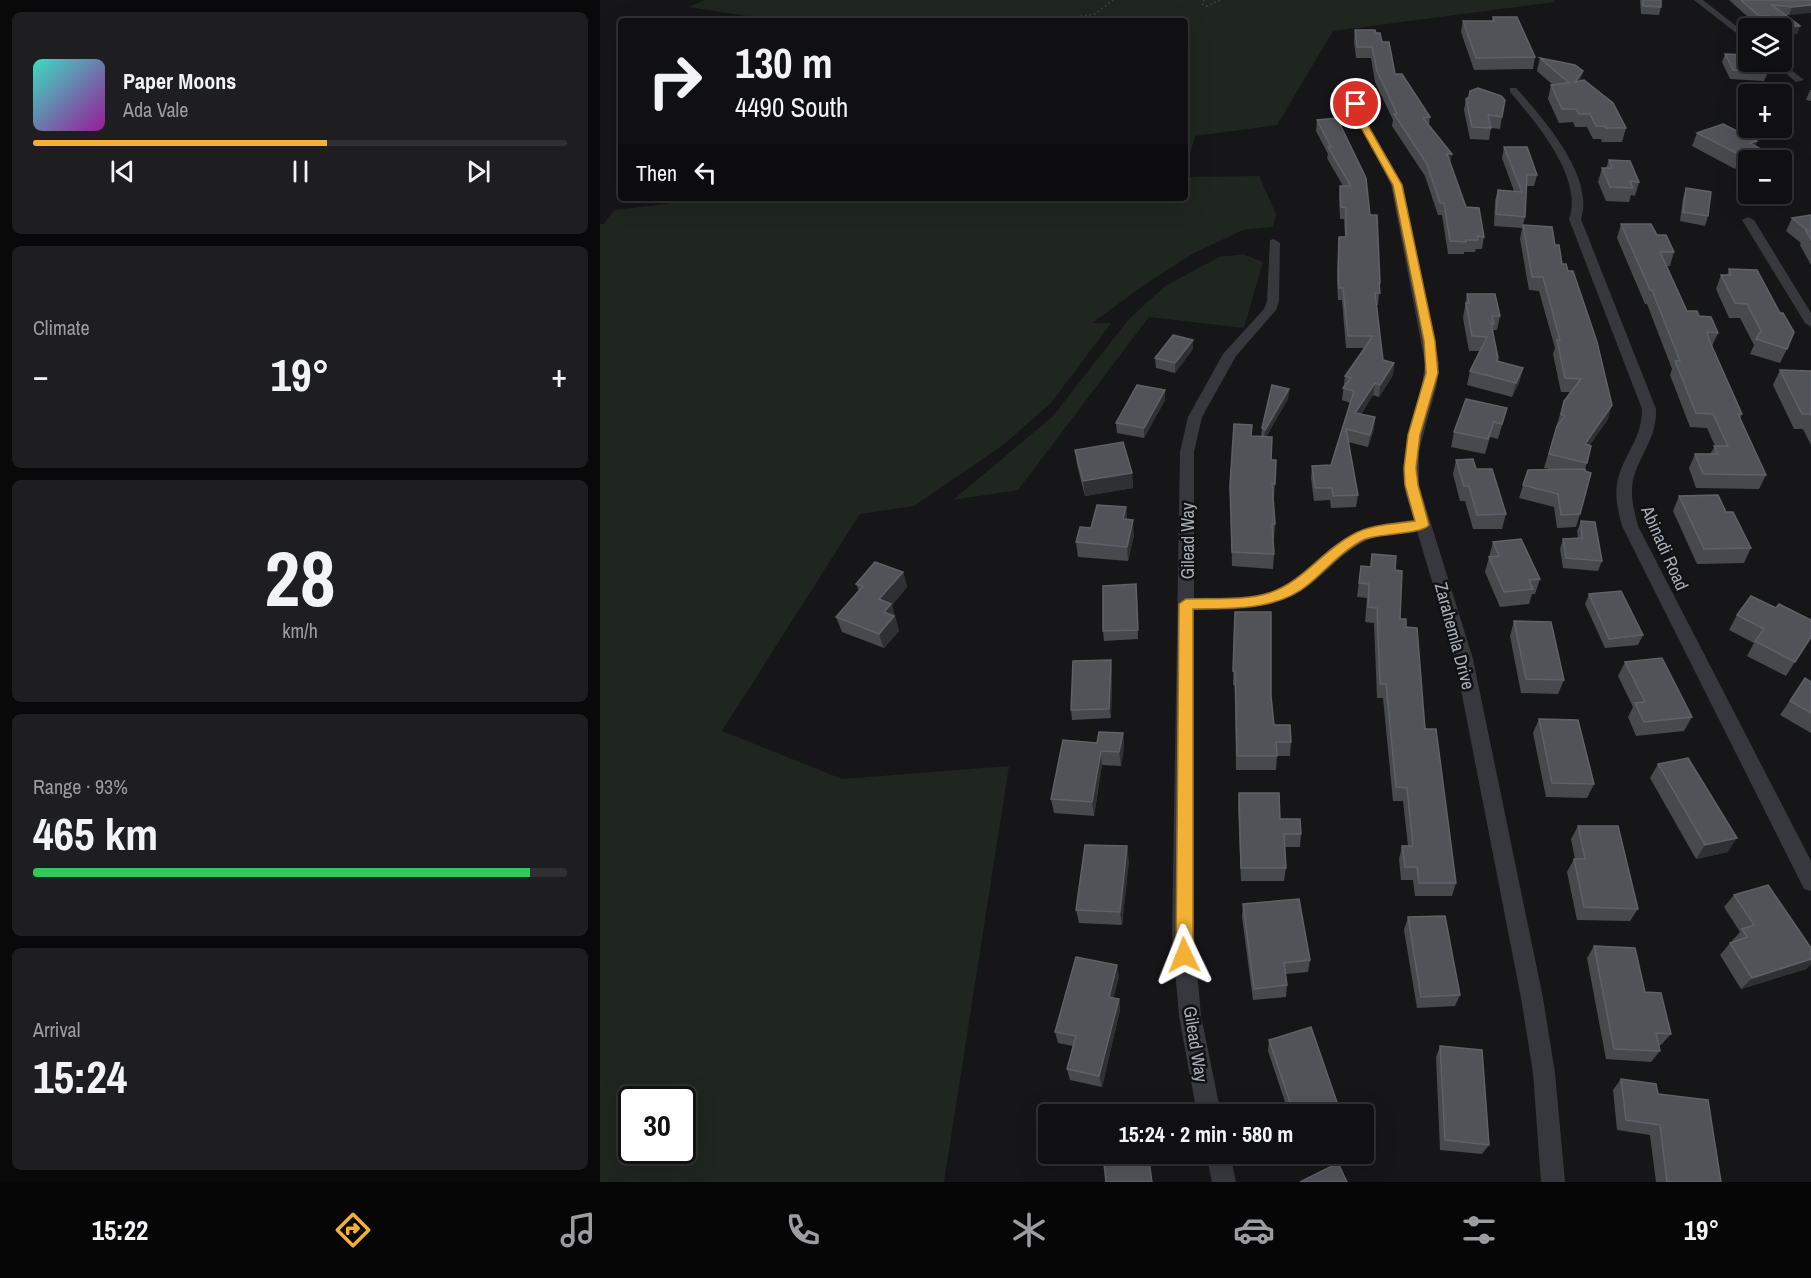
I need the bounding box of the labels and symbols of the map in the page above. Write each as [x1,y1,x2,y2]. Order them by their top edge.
pin [1330,78,1381,129]
street label: Abinadi Road [1635,501,1695,594]
street label: Gilead Way [1175,502,1200,579]
street label: Zarahemla Drive [1429,580,1481,692]
position arrow [1152,923,1216,987]
street label: Gilead Way [1178,1004,1214,1084]
speed limit sign: 30 [618,1086,696,1164]

